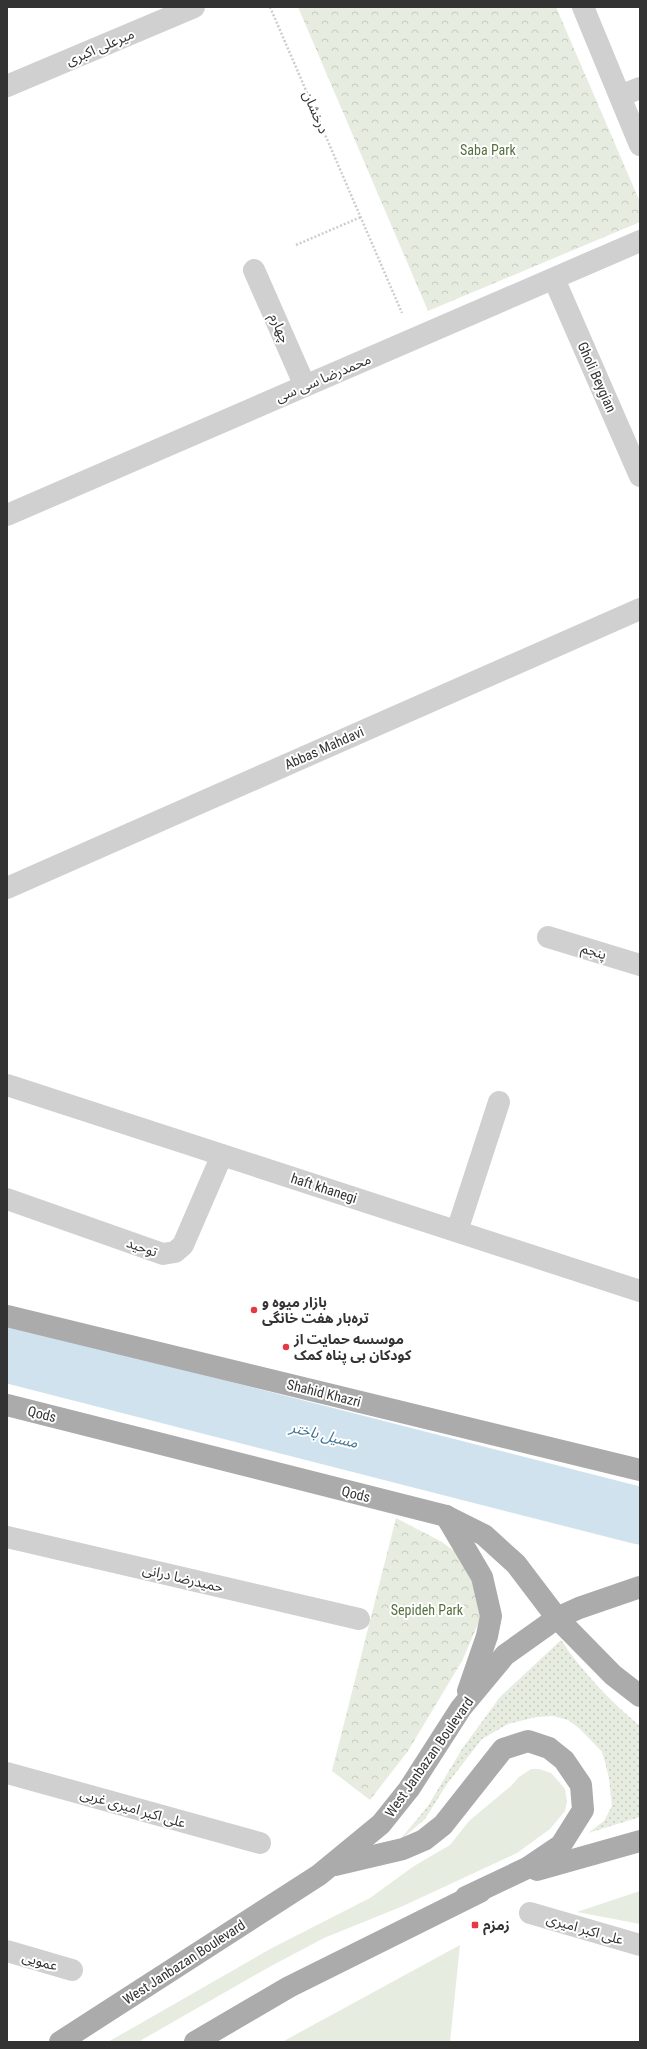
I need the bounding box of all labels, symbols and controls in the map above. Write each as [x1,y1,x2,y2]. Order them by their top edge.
street label: میرعلی اکبری [63,25,137,69]
street label: درخشان [299,88,332,137]
park label: Saba Park [460,142,517,158]
street label: چهارم [264,311,294,347]
street label: Gholi Beygian [574,339,620,415]
street label: محمدرضا سی سی [273,351,374,406]
street label: Abbas Mahdavi [282,723,366,773]
street label: پنجم [578,940,609,965]
street label: haft khanegi [289,1170,359,1206]
street label: توحید [124,1234,160,1261]
place label: بازار میوه و تره‌بار هفت خانگی [262,1294,369,1327]
marker: بازار میوه و تره‌بار هفت خانگی [249,1305,259,1315]
place label: موسسه حمایت از کودکان بی پناه کمک [293,1331,412,1365]
marker: موسسه حمایت از کودکان بی پناه کمک [281,1342,291,1352]
street label: Shahid Khazri [285,1376,363,1410]
street label: Qods [26,1403,58,1425]
water label: مسیل باختر [287,1418,360,1452]
street label: Qods [340,1483,372,1505]
street label: حمیدرضا درانی [141,1561,225,1596]
park label: Sepideh Park [391,1602,464,1618]
street label: West Janbazan Boulevard [382,1694,476,1820]
street label: علی اکبر امیری غربی [78,1785,188,1832]
street label: علی اکبر امیری [544,1910,625,1949]
street label: West Janbazan Boulevard [120,1917,248,2007]
place label: زمزم [483,1917,510,1936]
marker: زمزم [470,1920,480,1930]
street label: عمویی [20,1948,60,1975]

